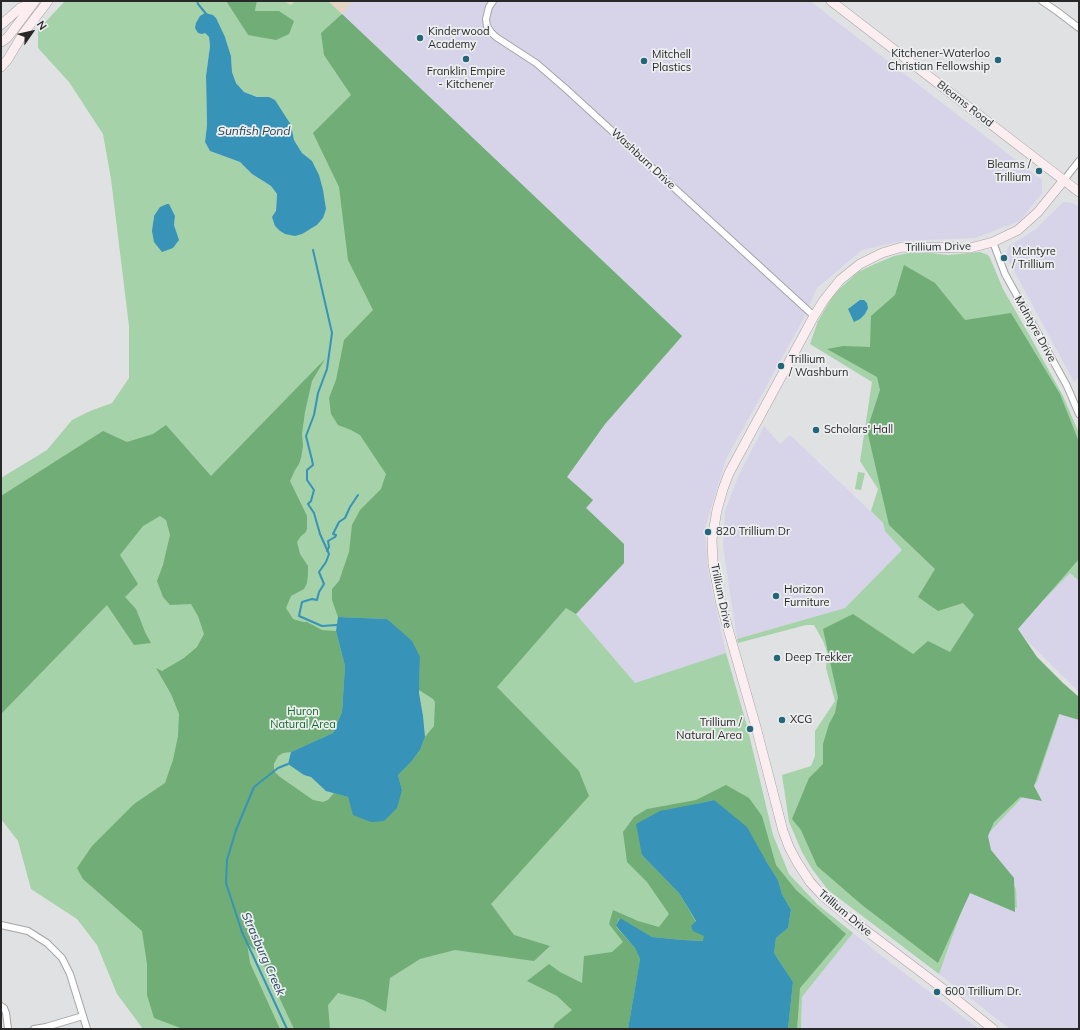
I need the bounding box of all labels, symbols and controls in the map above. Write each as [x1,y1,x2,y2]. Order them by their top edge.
north arrow [12,12,52,52]
text: N [34,18,50,33]
place label: Kinderwood Academy [428,25,490,51]
marker: Kinderwood Academy [415,33,425,43]
place label: Kitchener-Waterloo Christian Fellowship [888,47,990,73]
place label: Mitchell Plastics [652,48,691,74]
marker: Franklin Empire - Kitchener [461,54,471,64]
marker: Kitchener-Waterloo Christian Fellowship [993,55,1003,65]
marker: Mitchell Plastics [639,56,649,66]
place label: Franklin Empire - Kitchener [427,65,505,91]
street label: Bleams Road [934,78,996,130]
water label: Sunfish Pond [217,124,291,138]
street label: Washburn Drive [608,126,678,192]
place label: Bleams / Trillium [987,158,1031,184]
marker: Bleams / Trillium [1034,166,1044,176]
street label: Trillium Drive [905,240,971,254]
place label: McIntyre / Trillium [1012,245,1056,271]
marker: McIntyre / Trillium [999,253,1009,263]
street label: McIntyre Drive [1011,294,1059,364]
place label: Trillium / Washburn [789,353,849,379]
marker: Trillium / Washburn [776,361,786,371]
place label: Scholars' Hall [824,423,893,437]
marker: Scholars' Hall [811,425,821,435]
place label: 820 Trillium Dr [716,525,790,539]
marker: 820 Trillium Dr [703,527,713,537]
street label: Trillium Drive [708,562,734,630]
place label: Horizon Furniture [784,583,830,609]
marker: Horizon Furniture [771,591,781,601]
place label: Deep Trekker [785,651,852,665]
marker: Deep Trekker [772,653,782,663]
park label: Huron Natural Area [270,705,336,731]
place label: XCG [790,713,812,727]
marker: XCG [777,715,787,725]
place label: Trillium / Natural Area [676,716,742,742]
marker: Trillium / Natural Area [745,724,755,734]
street label: Trillium Drive [816,887,874,939]
water label: Strasburg Creek [238,910,288,998]
place label: 600 Trillium Dr. [945,985,1021,999]
marker: 600 Trillium Dr. [932,987,942,997]

